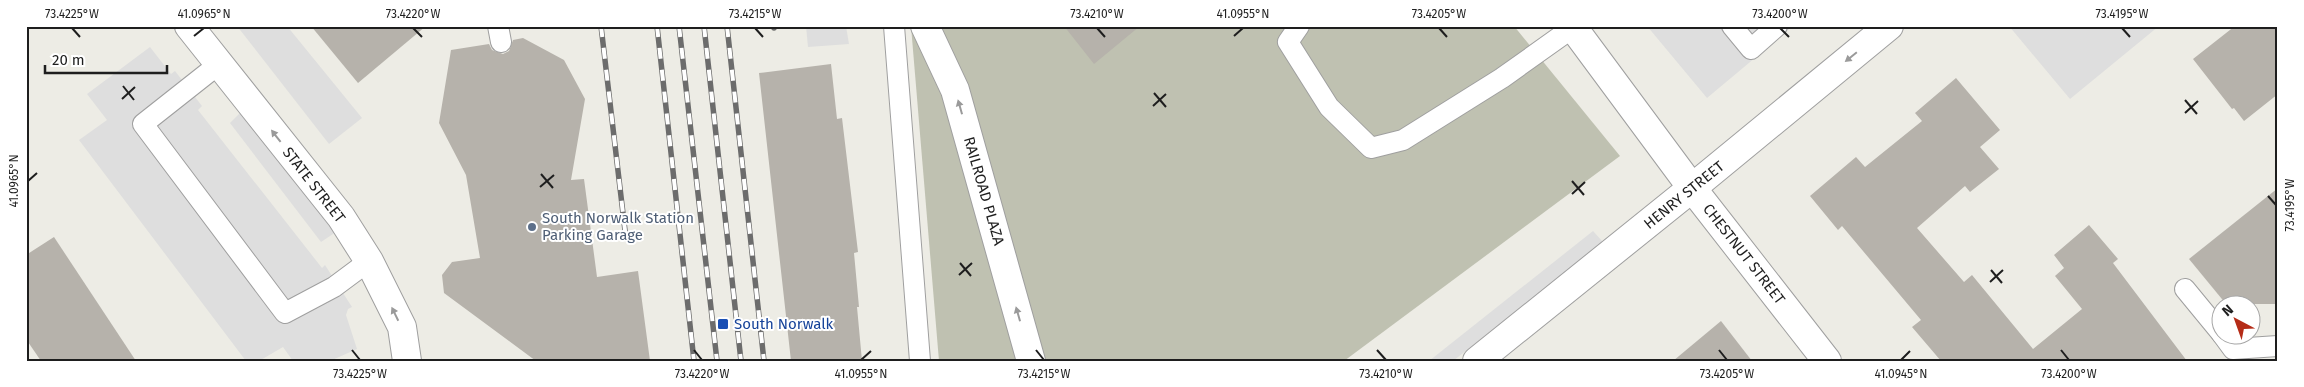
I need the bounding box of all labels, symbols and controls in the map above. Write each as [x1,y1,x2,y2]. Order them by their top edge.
text: 73.4225°W [45,7,99,21]
text: 41.0965°N [177,7,231,21]
text: 73.4220°W [386,7,440,21]
text: 73.4215°W [729,7,781,21]
text: 73.4210°W [1070,7,1124,21]
text: 41.0955°N [1217,7,1269,21]
text: 73.4205°W [1412,7,1466,21]
text: 73.4200°W [1752,7,1808,21]
text: 73.4195°W [2096,7,2149,21]
scale bar [45,42,168,74]
text: 20 m [52,51,85,69]
one-way arrow [1845,52,1858,63]
one-way arrow [955,99,963,114]
one-way arrow [271,130,282,143]
street label: RAILROAD PLAZA [960,135,1008,248]
street label: STATE STREET [279,144,349,227]
text: 41.0965°N [7,154,21,208]
street label: HENRY STREET [1640,157,1728,233]
text: 73.4195°W [2283,178,2297,231]
street label: CHESTNUT STREET [1699,200,1789,308]
place label: South Norwalk Station Parking Garage [542,209,694,244]
marker: South Norwalk Station Parking Garage [526,221,538,233]
north arrow [2212,294,2262,344]
text: N [2219,301,2237,320]
one-way arrow [1014,306,1022,321]
one-way arrow [391,307,399,321]
place label: South Norwalk [734,315,834,333]
marker: South Norwalk [716,317,730,331]
text: 73.4225°W [333,367,387,381]
text: 73.4220°W [675,367,729,381]
text: 41.0955°N [835,367,887,381]
text: 73.4215°W [1018,367,1070,381]
text: 73.4210°W [1359,367,1413,381]
text: 73.4205°W [1700,367,1754,381]
text: 41.0945°N [1874,367,1928,381]
text: 73.4200°W [2041,367,2097,381]

